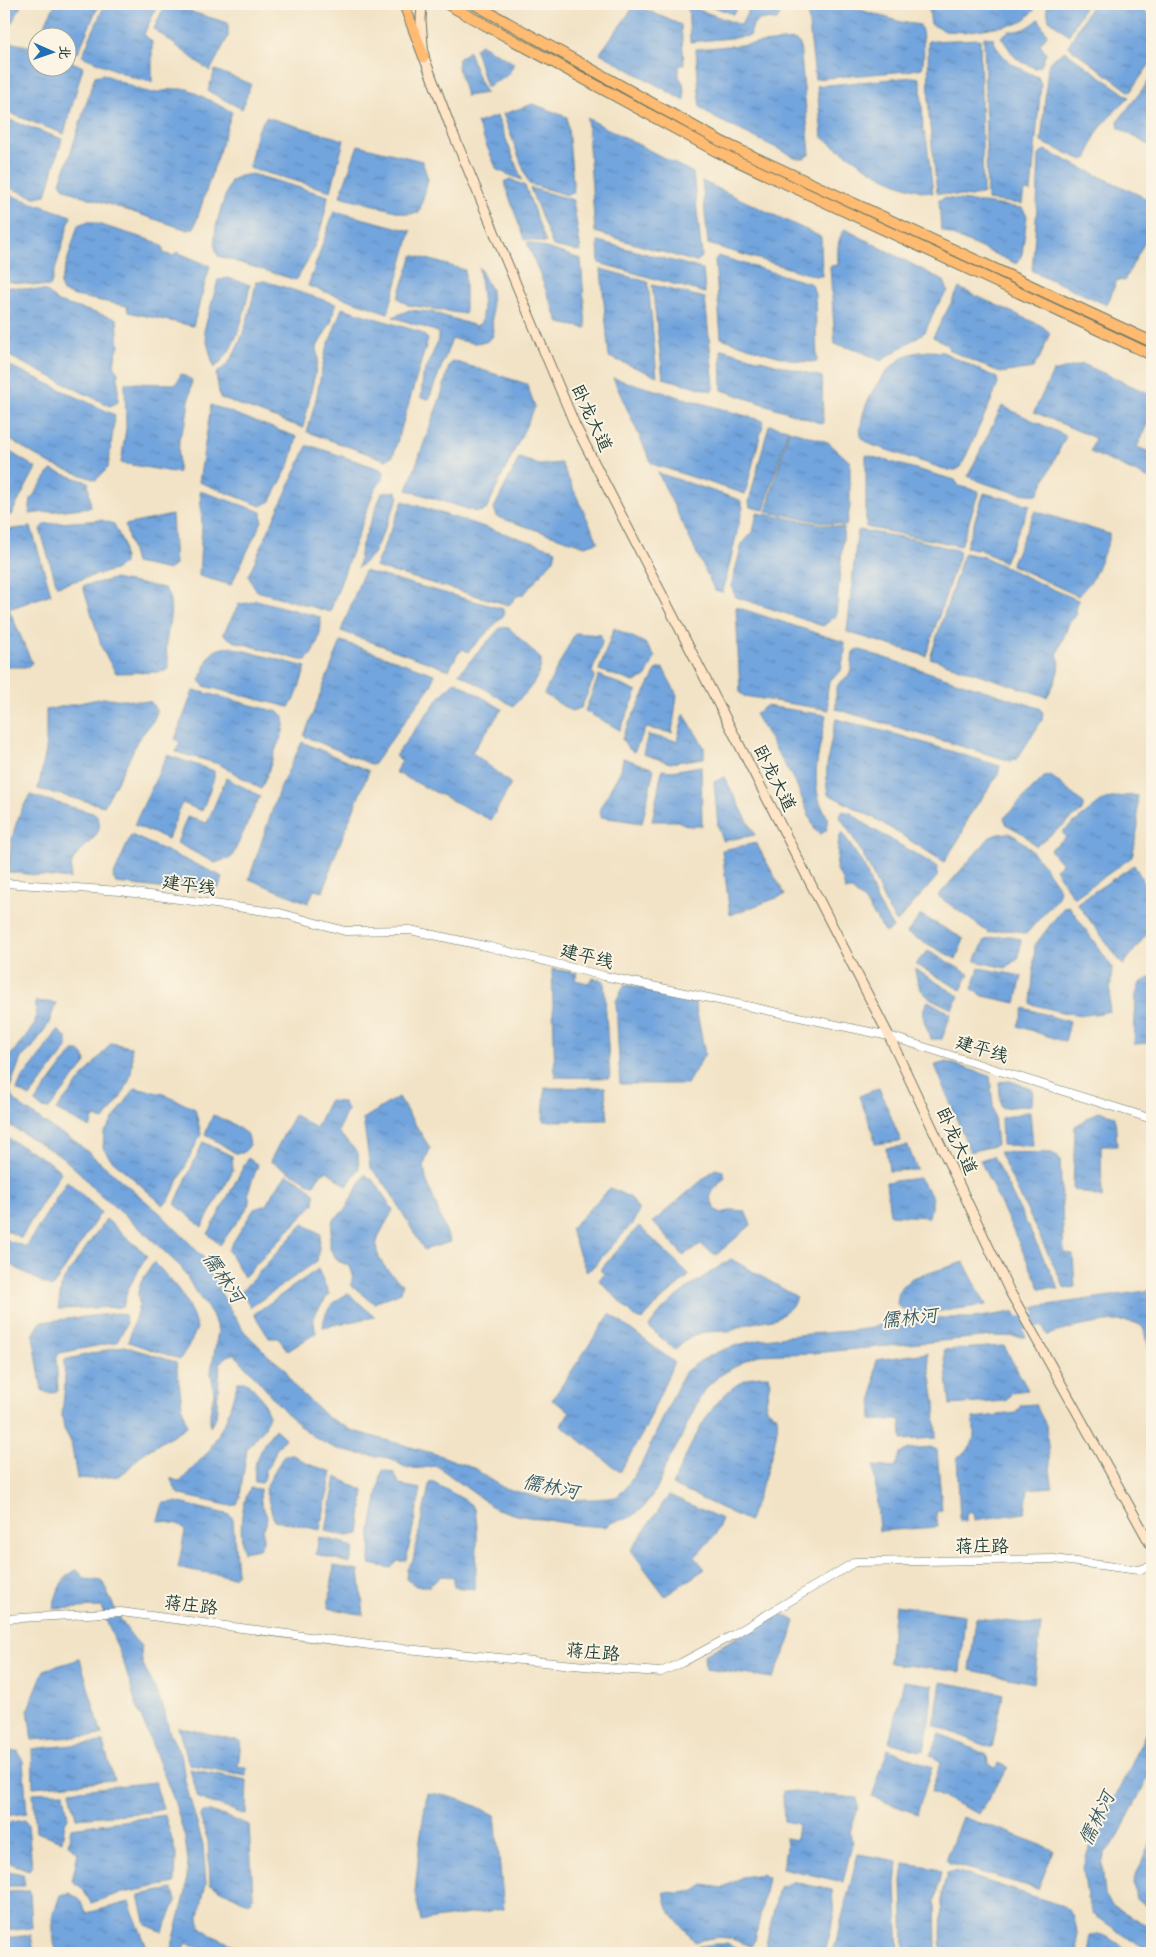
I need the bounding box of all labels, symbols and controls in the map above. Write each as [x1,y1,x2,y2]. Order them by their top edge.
north arrow [28,28,78,78]
text: 北 [54,45,71,60]
street label: 卧龙大道 [565,382,615,456]
street label: 卧龙大道 [747,742,799,816]
street label: 建平线 [160,872,217,902]
street label: 建平线 [558,941,615,975]
street label: 建平线 [952,1032,1010,1069]
street label: 卧龙大道 [930,1105,980,1179]
water label: 儒林河 [196,1248,249,1311]
water label: 儒林河 [880,1305,942,1335]
water label: 儒林河 [520,1471,584,1507]
street label: 蒋庄路 [955,1537,1009,1559]
street label: 蒋庄路 [163,1593,219,1621]
street label: 蒋庄路 [565,1641,621,1667]
water label: 儒林河 [1075,1786,1123,1850]

